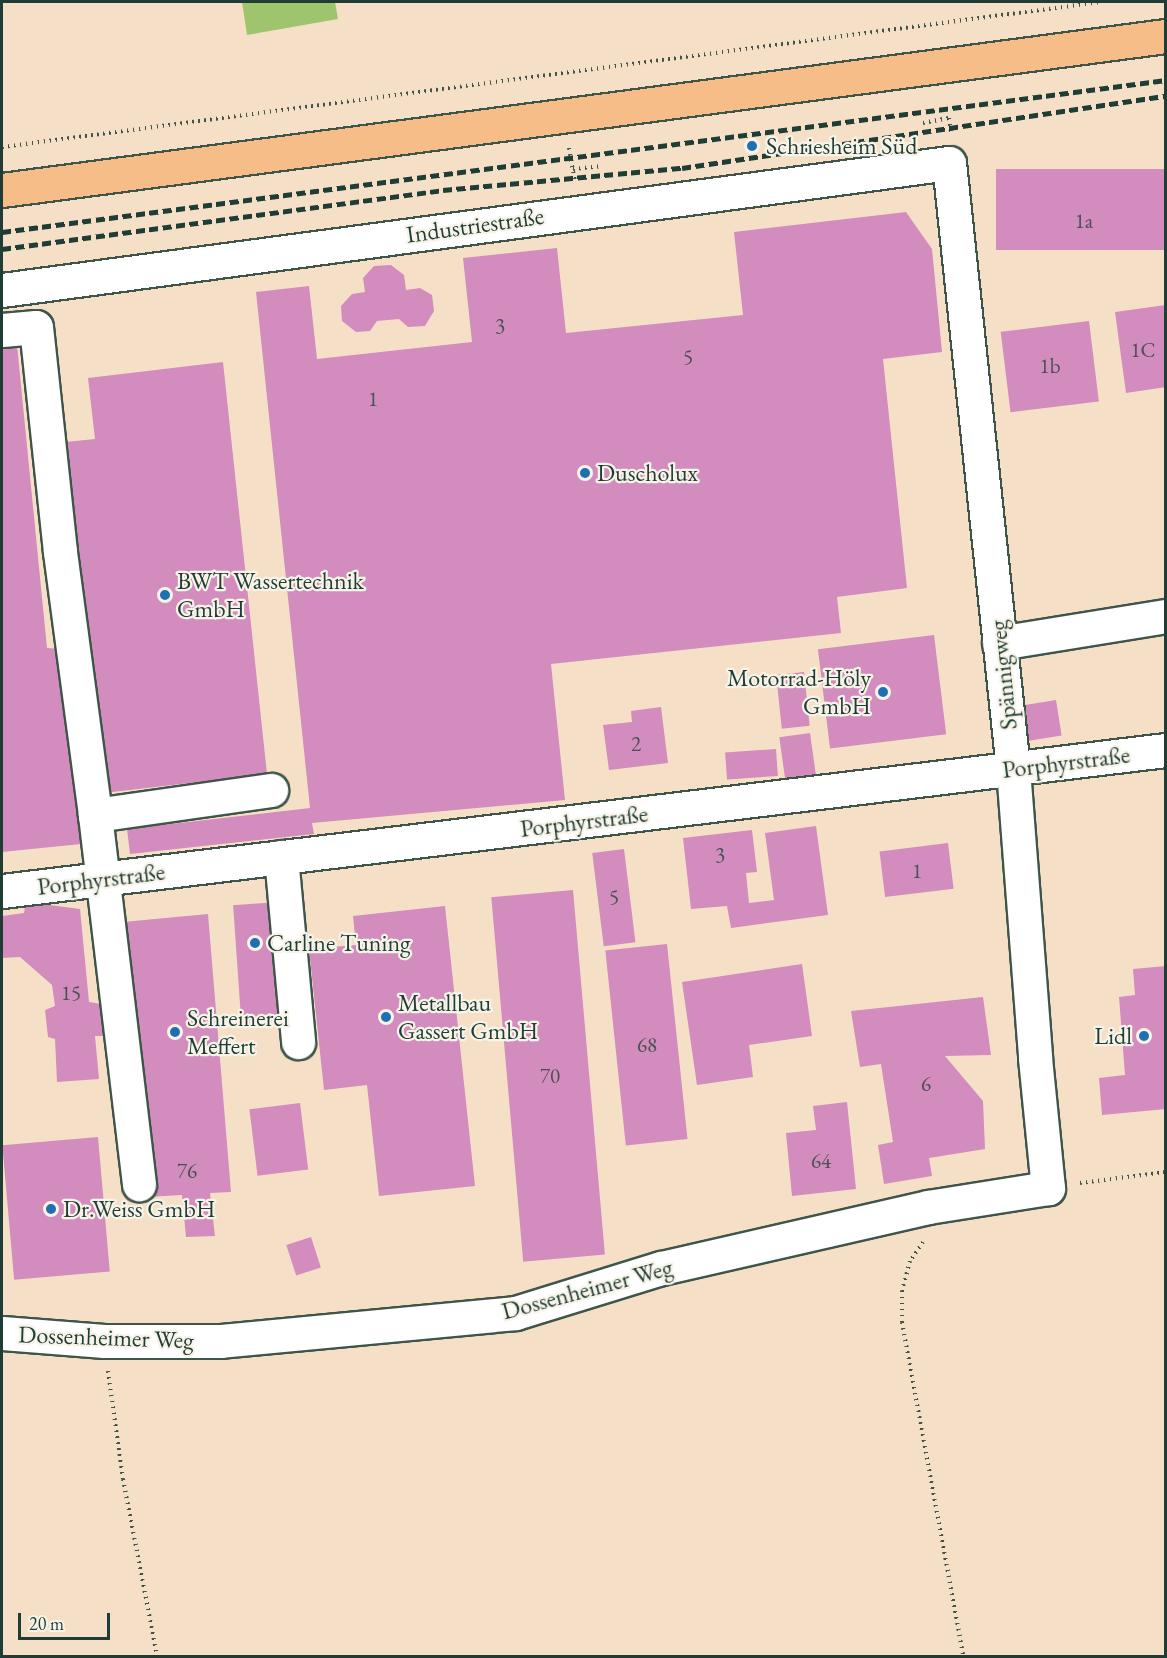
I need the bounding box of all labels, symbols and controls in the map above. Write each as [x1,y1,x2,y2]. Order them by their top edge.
place label: Schriesheim Süd [766,132,917,160]
marker: Schriesheim Süd [743,137,761,155]
street label: Industriestraße [404,201,546,249]
house number: 1a [1075,208,1093,234]
house number: 3 [495,313,505,339]
house number: 1C [1131,337,1155,363]
house number: 5 [683,344,693,370]
house number: 1b [1040,353,1060,379]
house number: 1 [368,386,378,412]
place label: Duscholux [597,459,698,487]
marker: Duscholux [578,466,592,480]
place label: BWT Wassertechnik GmbH [177,567,364,623]
marker: BWT Wassertechnik GmbH [158,588,172,602]
street label: Spännigweg [983,619,1023,731]
place label: Motorrad-Höly GmbH [727,664,871,720]
marker: Motorrad-Höly GmbH [876,685,890,699]
house number: 2 [631,731,641,757]
street label: Porphyrstraße [1001,740,1131,784]
street label: Porphyrstraße [519,799,649,843]
house number: 3 [715,842,725,868]
street label: Porphyrstraße [36,857,166,901]
house number: 1 [912,858,922,884]
house number: 5 [609,884,619,910]
place label: Carline Tuning [267,929,410,957]
marker: Carline Tuning [248,936,262,950]
house number: 15 [61,980,81,1006]
place label: Metallbau Gassert GmbH [398,989,538,1045]
place label: Schreinerei Meffert [187,1004,289,1060]
marker: Metallbau Gassert GmbH [379,1010,393,1024]
place label: Lidl [1094,1022,1132,1050]
marker: Schreinerei Meffert [168,1025,182,1039]
marker: Lidl [1137,1029,1151,1043]
house number: 68 [637,1032,657,1058]
house number: 70 [540,1063,560,1089]
house number: 6 [921,1071,931,1097]
house number: 64 [811,1148,831,1174]
house number: 76 [177,1158,197,1184]
place label: Dr.Weiss GmbH [63,1195,215,1223]
marker: Dr.Weiss GmbH [44,1202,58,1216]
street label: Dossenheimer Weg [499,1252,675,1326]
street label: Dossenheimer Weg [18,1320,194,1354]
scale bar [21,1601,112,1639]
text: 20 m [29,1612,64,1635]

